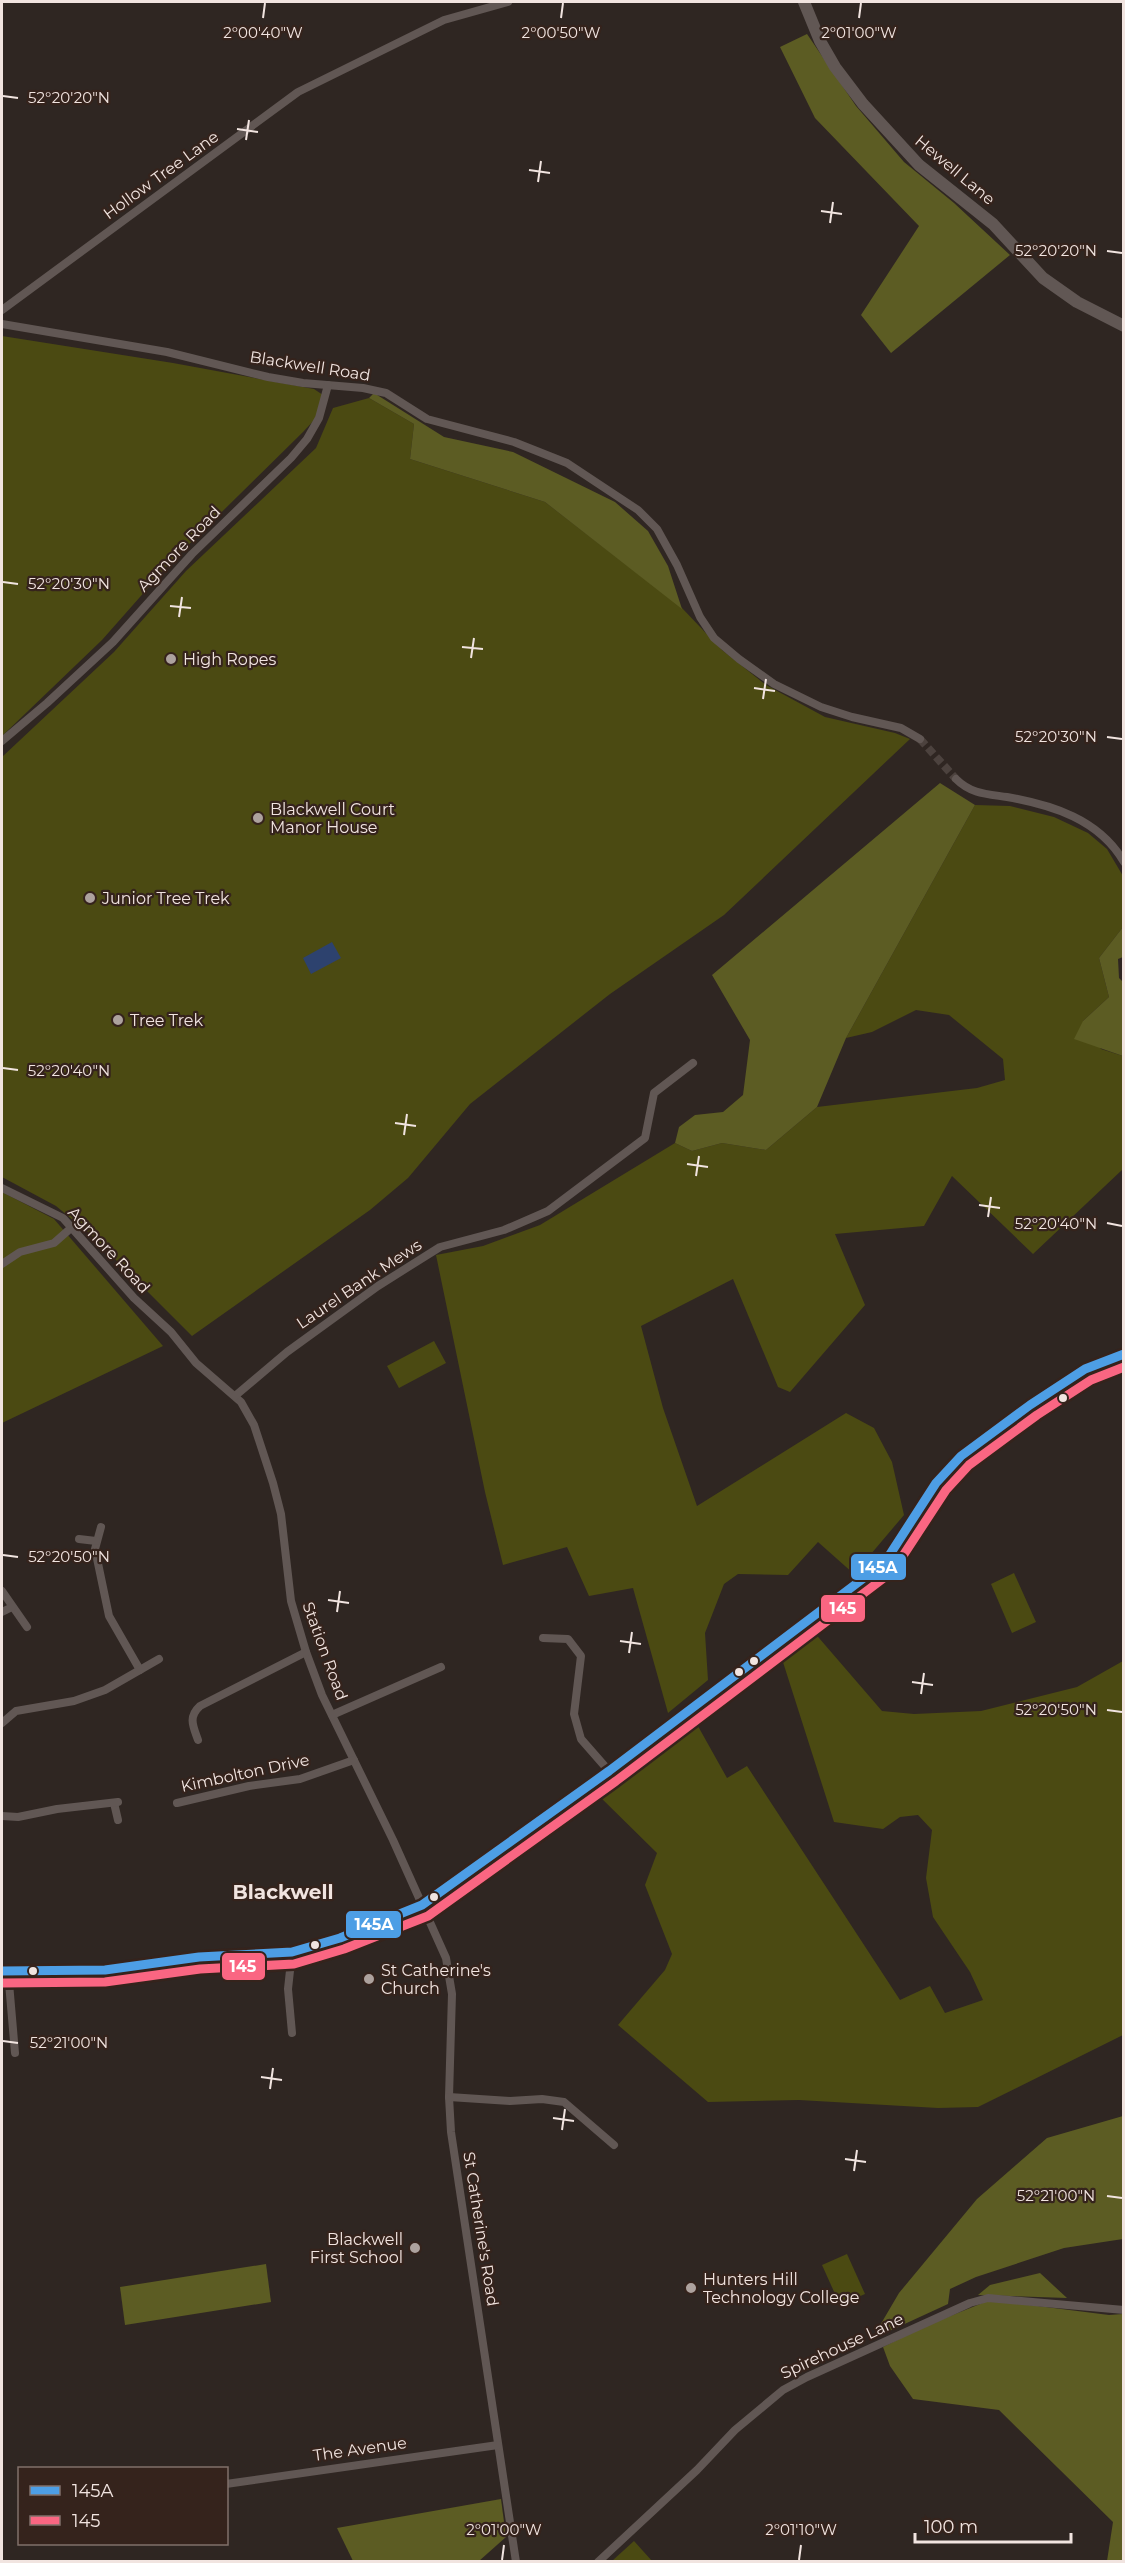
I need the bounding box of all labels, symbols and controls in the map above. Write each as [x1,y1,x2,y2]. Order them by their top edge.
text: 2°00'40"W [223,23,303,42]
text: 2°00'50"W [522,23,601,42]
text: 2°01'00"W [821,23,897,42]
text: 52°20'20"N [28,88,110,107]
street label: Hollow Tree Lane [100,127,222,223]
street label: Hewell Lane [911,131,999,209]
text: 52°20'20"N [1015,241,1097,260]
street label: Blackwell Road [248,347,372,385]
street label: Agmore Road [134,502,224,596]
text: 52°20'30"N [28,574,110,593]
place label: High Ropes [183,650,276,669]
marker: High Ropes [164,652,178,666]
text: 52°20'30"N [1015,727,1097,746]
place label: Blackwell Court Manor House [270,800,396,837]
marker: Blackwell Court Manor House [251,811,265,825]
place label: Junior Tree Trek [101,889,230,908]
marker: Junior Tree Trek [83,891,97,905]
place label: Tree Trek [130,1011,204,1030]
marker: Tree Trek [111,1013,125,1027]
text: 52°20'40"N [28,1061,110,1080]
street label: Agmore Road [64,1203,154,1297]
text: 52°20'40"N [1015,1214,1097,1233]
street label: Laurel Bank Mews [293,1235,425,1333]
unlabelled marker [1057,1392,1069,1404]
text: 52°20'50"N [28,1547,110,1566]
line badge: 145A [850,1553,907,1581]
text: 145A [858,1558,898,1577]
line badge: 145 [820,1594,866,1623]
street label: Station Road [298,1599,352,1703]
text: 145 [830,1599,857,1618]
unlabelled marker [748,1655,760,1667]
unlabelled marker [733,1666,745,1678]
text: 52°20'50"N [1015,1700,1097,1719]
street label: Kimbolton Drive [179,1750,311,1796]
district label: Blackwell [232,1880,334,1904]
unlabelled marker [428,1891,440,1903]
line badge: 145A [345,1910,402,1939]
text: 145A [354,1915,394,1934]
unlabelled marker [309,1939,321,1951]
line badge: 145 [221,1952,266,1981]
text: 145 [230,1957,257,1976]
place label: St Catherine's Church [381,1961,491,1998]
unlabelled marker [27,1965,39,1977]
marker: St Catherine's Church [362,1972,376,1986]
text: 52°21'00"N [30,2033,108,2052]
street label: St Catherine's Road [459,2151,503,2307]
text: 52°21'00"N [1017,2186,1095,2205]
place label: Blackwell First School [310,2230,403,2267]
marker: Blackwell First School [408,2241,422,2255]
place label: Hunters Hill Technology College [703,2270,860,2307]
marker: Hunters Hill Technology College [684,2281,698,2295]
street label: Spirehouse Lane [777,2309,907,2383]
street label: The Avenue [312,2433,408,2465]
legend [18,2467,228,2545]
text: 145A [72,2480,114,2502]
scale bar [915,2506,1071,2544]
text: 145 [72,2510,101,2532]
text: 100 m [924,2516,978,2538]
text: 2°01'00"W [466,2520,542,2539]
text: 2°01'10"W [765,2520,837,2539]

